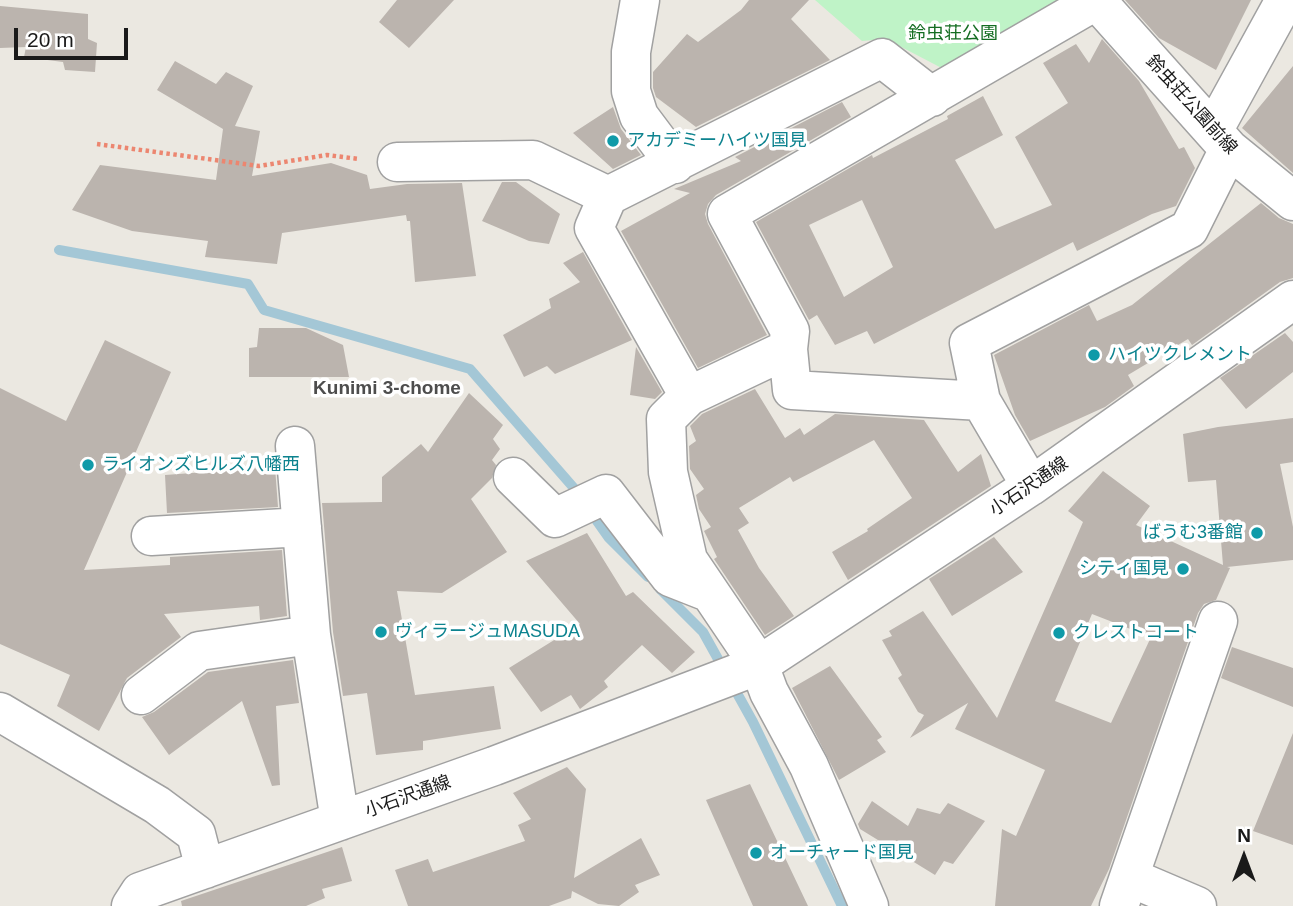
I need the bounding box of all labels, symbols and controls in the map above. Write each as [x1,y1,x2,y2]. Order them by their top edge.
scale bar [18,14,131,58]
park label: 鈴虫荘公園 [908,23,998,45]
text: 20 m [27,28,74,51]
street label: 鈴虫荘公園前線 [1141,51,1241,159]
place label: アカデミーハイツ国見 [627,130,807,152]
marker: アカデミーハイツ国見 [605,133,621,149]
place label: ハイツクレメント [1108,344,1252,366]
marker: ハイツクレメント [1086,347,1102,363]
district label: Kunimi 3-chome [313,378,461,400]
street label: 小石沢通線 [986,453,1072,521]
place label: ライオンズヒルズ八幡西 [102,454,300,476]
marker: ライオンズヒルズ八幡西 [80,457,96,473]
place label: ばうむ3番館 [1143,522,1243,544]
marker: ばうむ3番館 [1249,525,1265,541]
place label: シティ国見 [1079,558,1169,580]
marker: シティ国見 [1175,561,1191,577]
place label: ヴィラージュMASUDA [395,621,580,643]
place label: クレストコート [1073,622,1199,644]
marker: ヴィラージュMASUDA [373,624,389,640]
marker: クレストコート [1051,625,1067,641]
street label: 小石沢通線 [362,771,454,823]
north arrow [1209,822,1279,892]
text: N [1237,825,1251,846]
place label: オーチャード国見 [770,842,914,864]
marker: オーチャード国見 [748,845,764,861]

